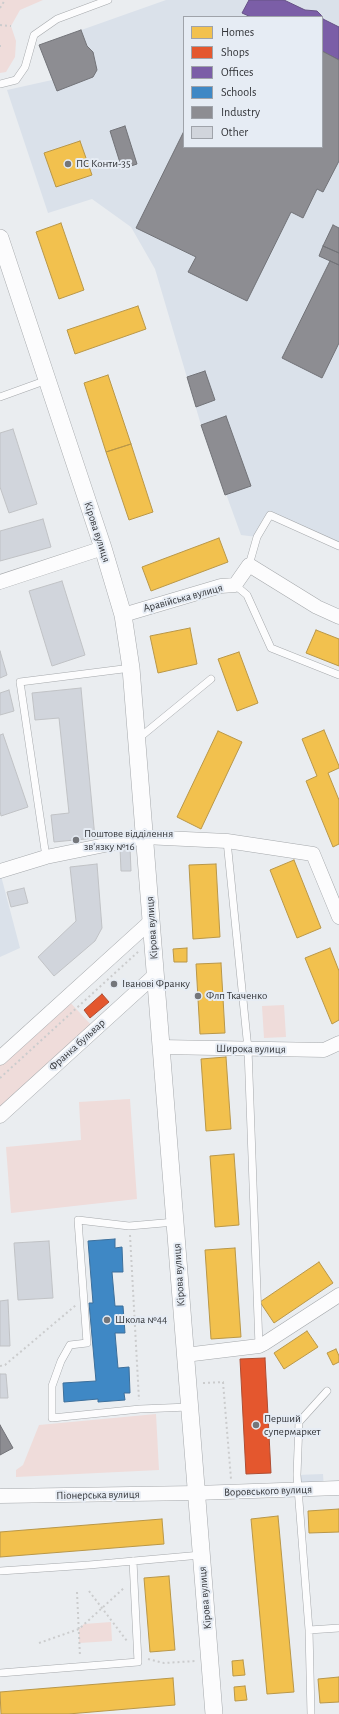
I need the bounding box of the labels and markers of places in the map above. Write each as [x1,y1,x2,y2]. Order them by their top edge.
place label: ПС Конти-35 [76,157,130,171]
marker: ПС Конти-35 [63,159,73,169]
place label: Поштове відділення зв'язку №16 [84,827,173,853]
marker: Поштове відділення зв'язку №16 [71,835,81,845]
place label: Іванові Франку [122,977,190,991]
marker: Іванові Франку [109,979,119,989]
place label: Флп Ткаченко [206,989,267,1003]
marker: Флп Ткаченко [193,991,203,1001]
place label: Школа №44 [115,1313,167,1327]
marker: Школа №44 [102,1315,112,1325]
place label: Перший супермаркет [264,1412,321,1438]
marker: Перший супермаркет [251,1420,261,1430]

